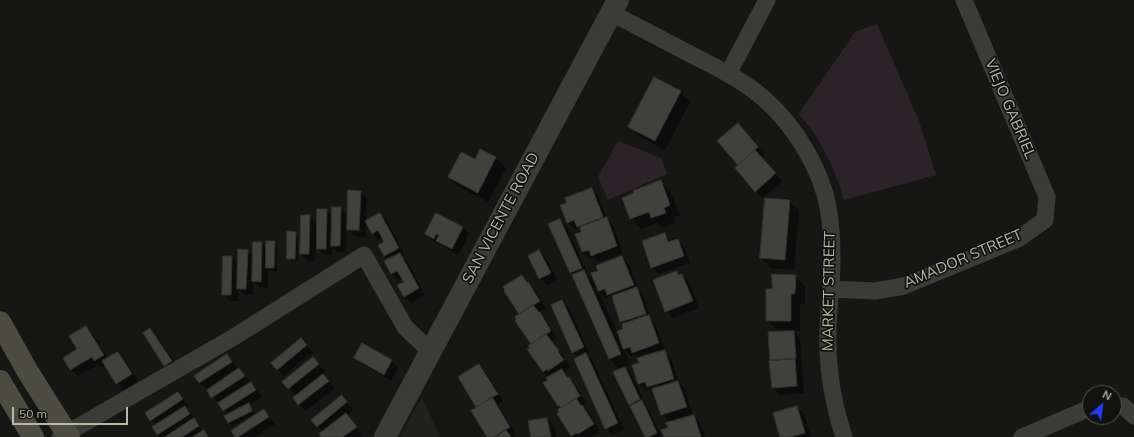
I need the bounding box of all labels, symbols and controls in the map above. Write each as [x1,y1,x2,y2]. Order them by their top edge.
street label: VIEJO GABRIEL [981,56,1039,162]
street label: SAN VICENTE ROAD [459,149,543,287]
street label: AMADOR STREET [901,226,1025,292]
street label: MARKET STREET [819,231,839,351]
north arrow [1082,385,1122,425]
text: N [1100,387,1114,403]
scale bar [14,399,130,425]
text: 50 m [19,406,47,421]

